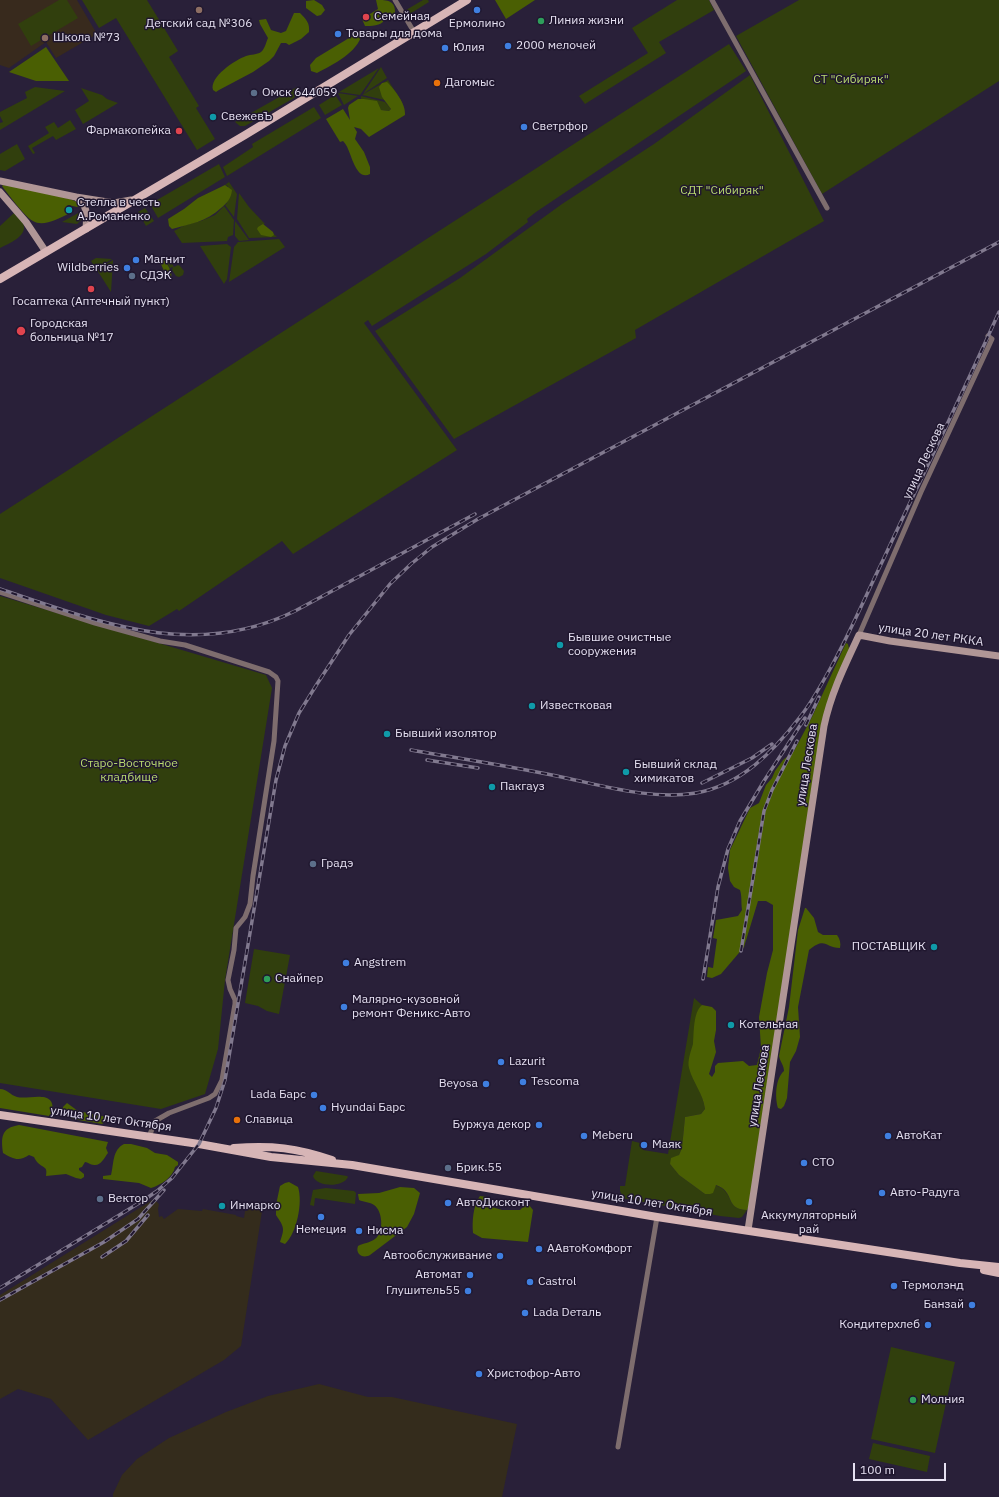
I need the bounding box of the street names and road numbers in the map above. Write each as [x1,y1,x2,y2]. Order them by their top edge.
street label: улица Лескова [900,420,948,502]
street label: улица 20 лет РККА [878,621,984,649]
street label: улица Лескова [793,723,821,807]
street label: улица Лескова [745,1044,773,1128]
street label: улица 10 лет Октября [49,1103,173,1135]
street label: улица 10 лет Октября [591,1186,713,1220]

